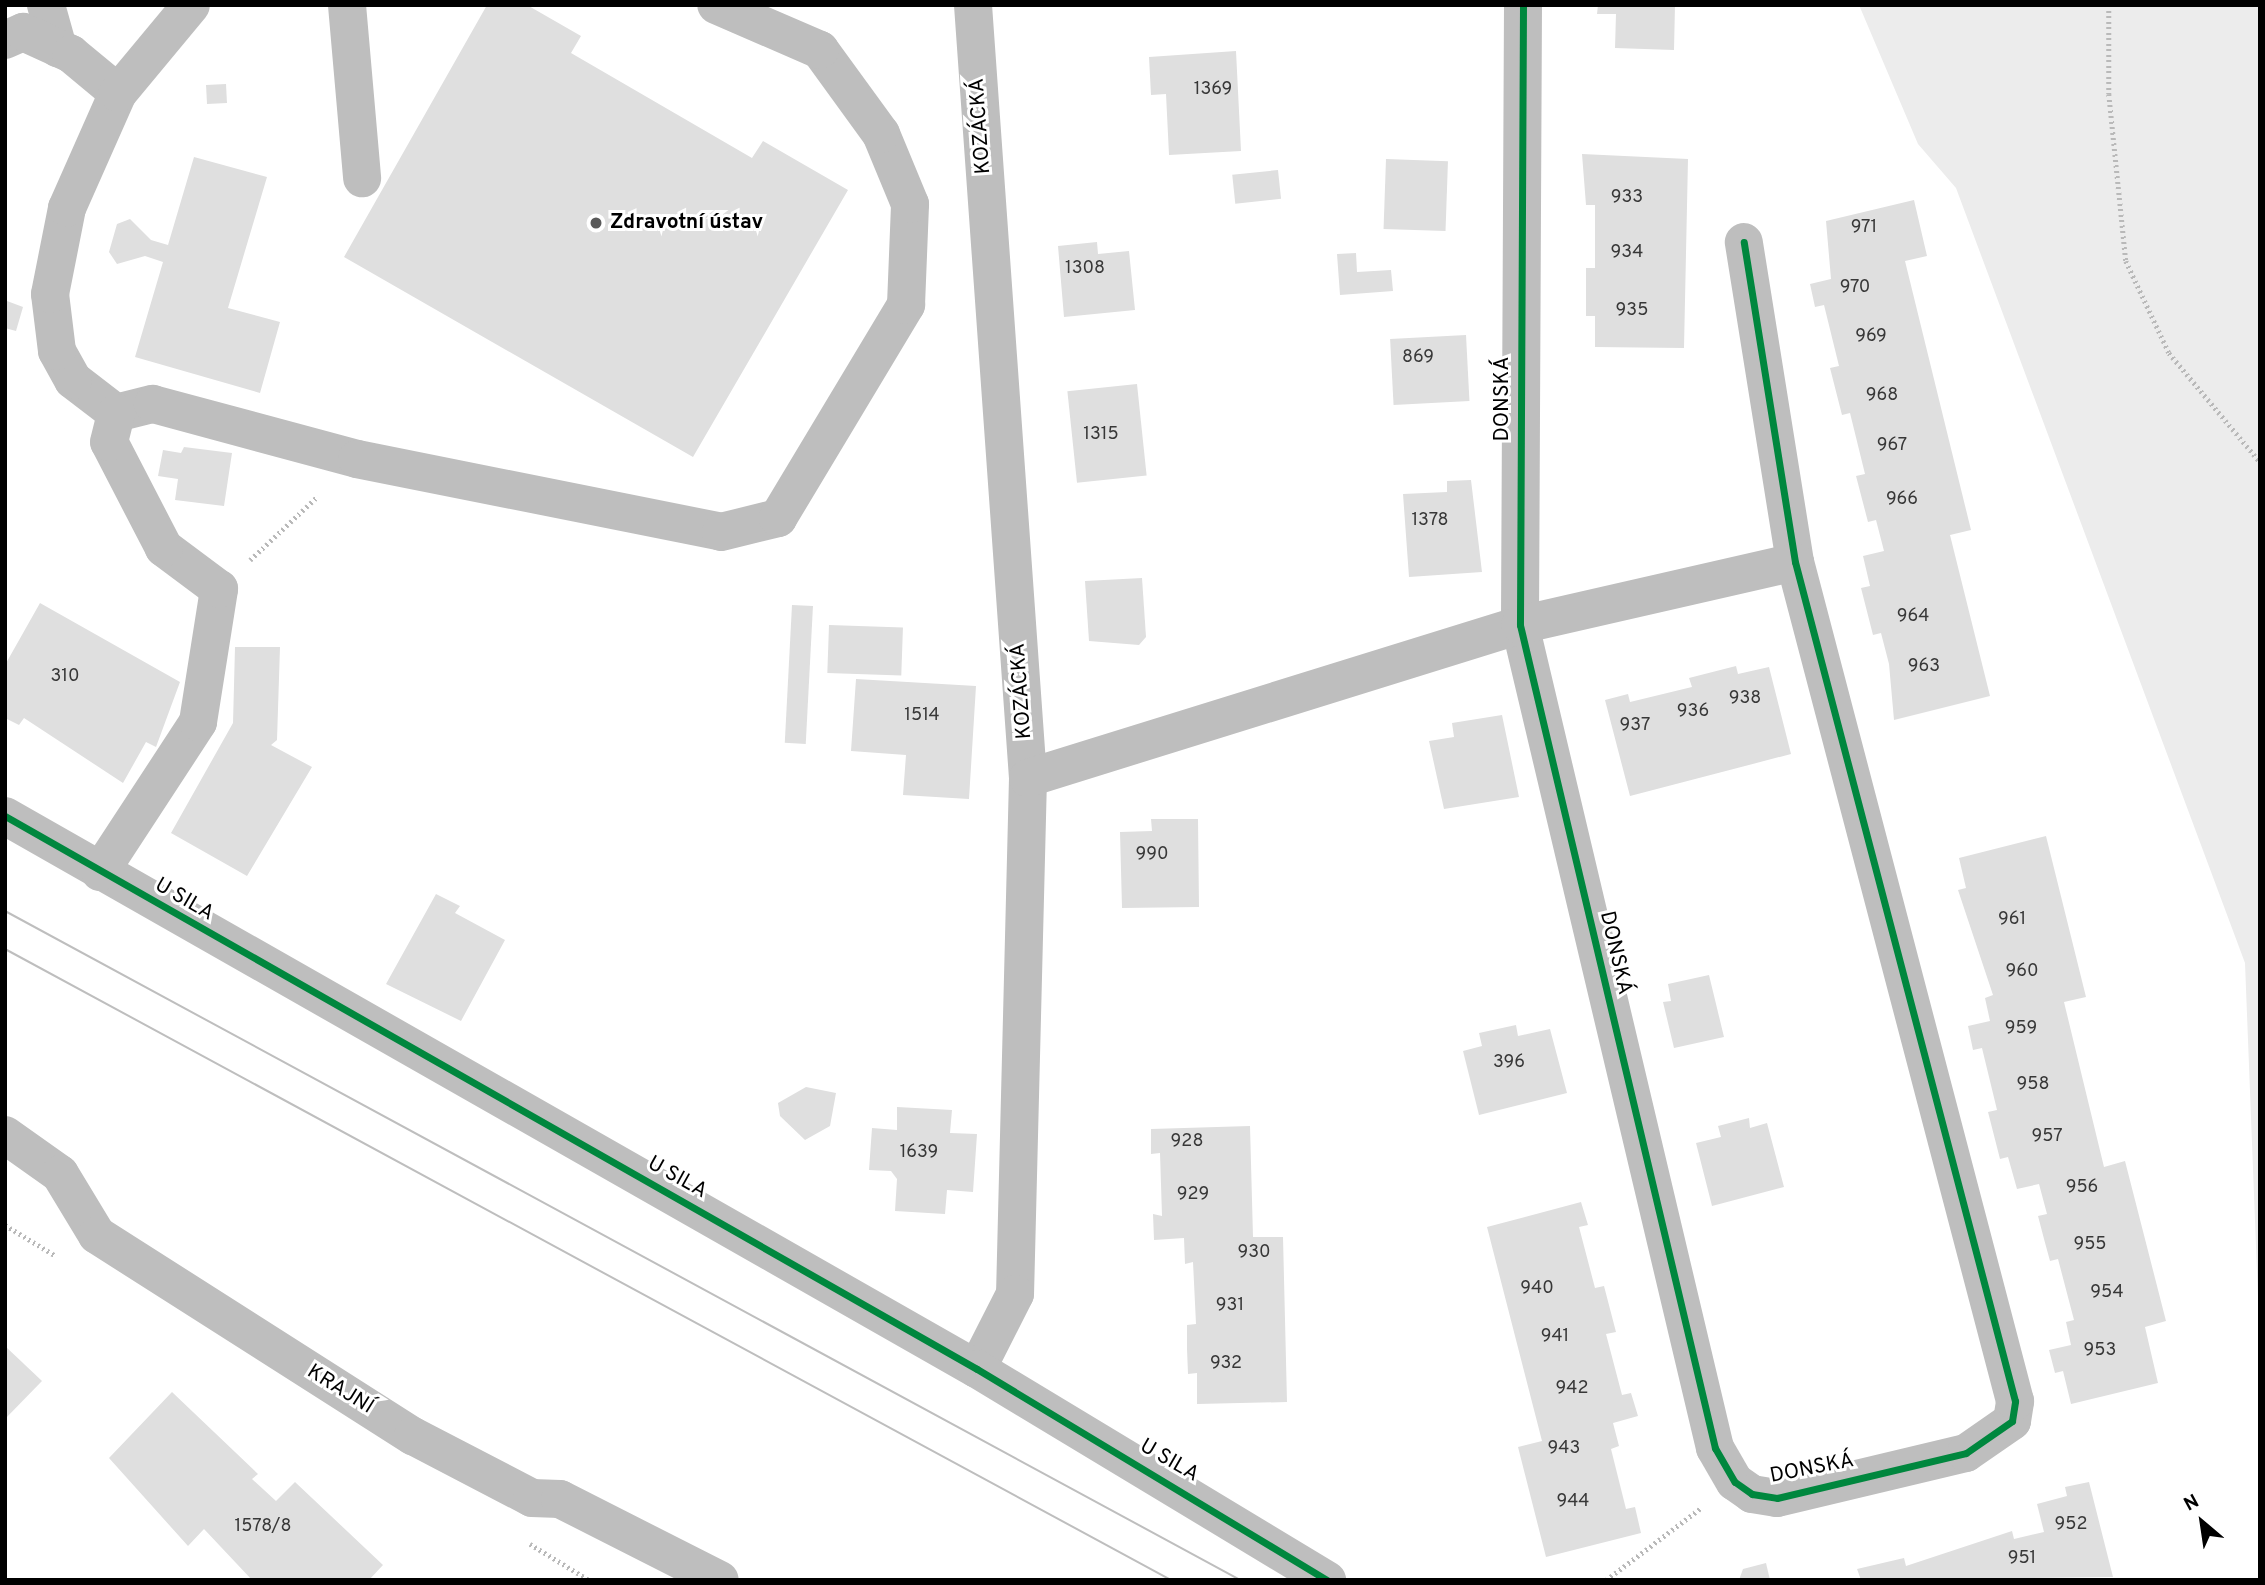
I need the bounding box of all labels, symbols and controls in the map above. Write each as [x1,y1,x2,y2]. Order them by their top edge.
street label: KOZÁCKÁ [965,77,997,175]
house number: 1369 [1194,79,1232,101]
house number: 933 [1611,187,1643,209]
place label: Zdravotní ústav [610,210,763,236]
marker: Zdravotní ústav [588,215,604,231]
house number: 971 [1851,217,1877,239]
house number: 934 [1611,242,1643,264]
house number: 1308 [1065,258,1105,280]
house number: 970 [1840,277,1870,299]
house number: 935 [1616,300,1648,322]
house number: 969 [1855,326,1887,348]
house number: 869 [1402,347,1434,369]
street label: DONSKÁ [1490,356,1516,442]
house number: 968 [1866,385,1898,407]
house number: 1315 [1083,424,1119,446]
house number: 967 [1877,435,1907,457]
house number: 966 [1886,489,1918,511]
house number: 1378 [1411,510,1449,532]
house number: 964 [1897,606,1929,628]
street label: KOZÁCKÁ [1006,642,1038,740]
house number: 963 [1908,656,1940,678]
house number: 310 [50,666,80,688]
house number: 938 [1729,688,1761,710]
house number: 936 [1677,701,1709,723]
house number: 1514 [904,705,940,727]
house number: 937 [1620,715,1650,737]
house number: 990 [1136,844,1168,866]
street label: U SILA [150,873,218,927]
street label: DONSKÁ [1593,909,1637,997]
house number: 961 [1998,909,2026,931]
house number: 960 [2005,961,2039,983]
house number: 959 [2005,1018,2037,1040]
house number: 396 [1493,1052,1525,1074]
house number: 958 [2017,1074,2049,1096]
house number: 957 [2031,1126,2063,1148]
house number: 928 [1171,1131,1203,1153]
house number: 1639 [900,1142,938,1164]
street label: U SILA [643,1151,711,1205]
house number: 956 [2066,1177,2098,1199]
house number: 929 [1177,1184,1209,1206]
house number: 955 [2073,1234,2107,1256]
house number: 930 [1238,1242,1270,1264]
house number: 940 [1520,1278,1554,1300]
house number: 954 [2090,1282,2124,1304]
house number: 931 [1216,1295,1244,1317]
house number: 941 [1541,1326,1569,1348]
house number: 953 [2084,1340,2116,1362]
house number: 932 [1210,1353,1242,1375]
street label: KRAJNÍ [302,1360,378,1420]
house number: 942 [1556,1378,1588,1400]
street label: U SILA [1135,1434,1203,1488]
house number: 943 [1548,1438,1580,1460]
street label: DONSKÁ [1768,1449,1856,1489]
north arrow [2167,1487,2237,1557]
text: N [2180,1490,2204,1517]
house number: 944 [1556,1491,1590,1513]
house number: 952 [2055,1514,2087,1536]
house number: 1578/8 [235,1516,291,1538]
house number: 951 [2008,1548,2036,1570]

